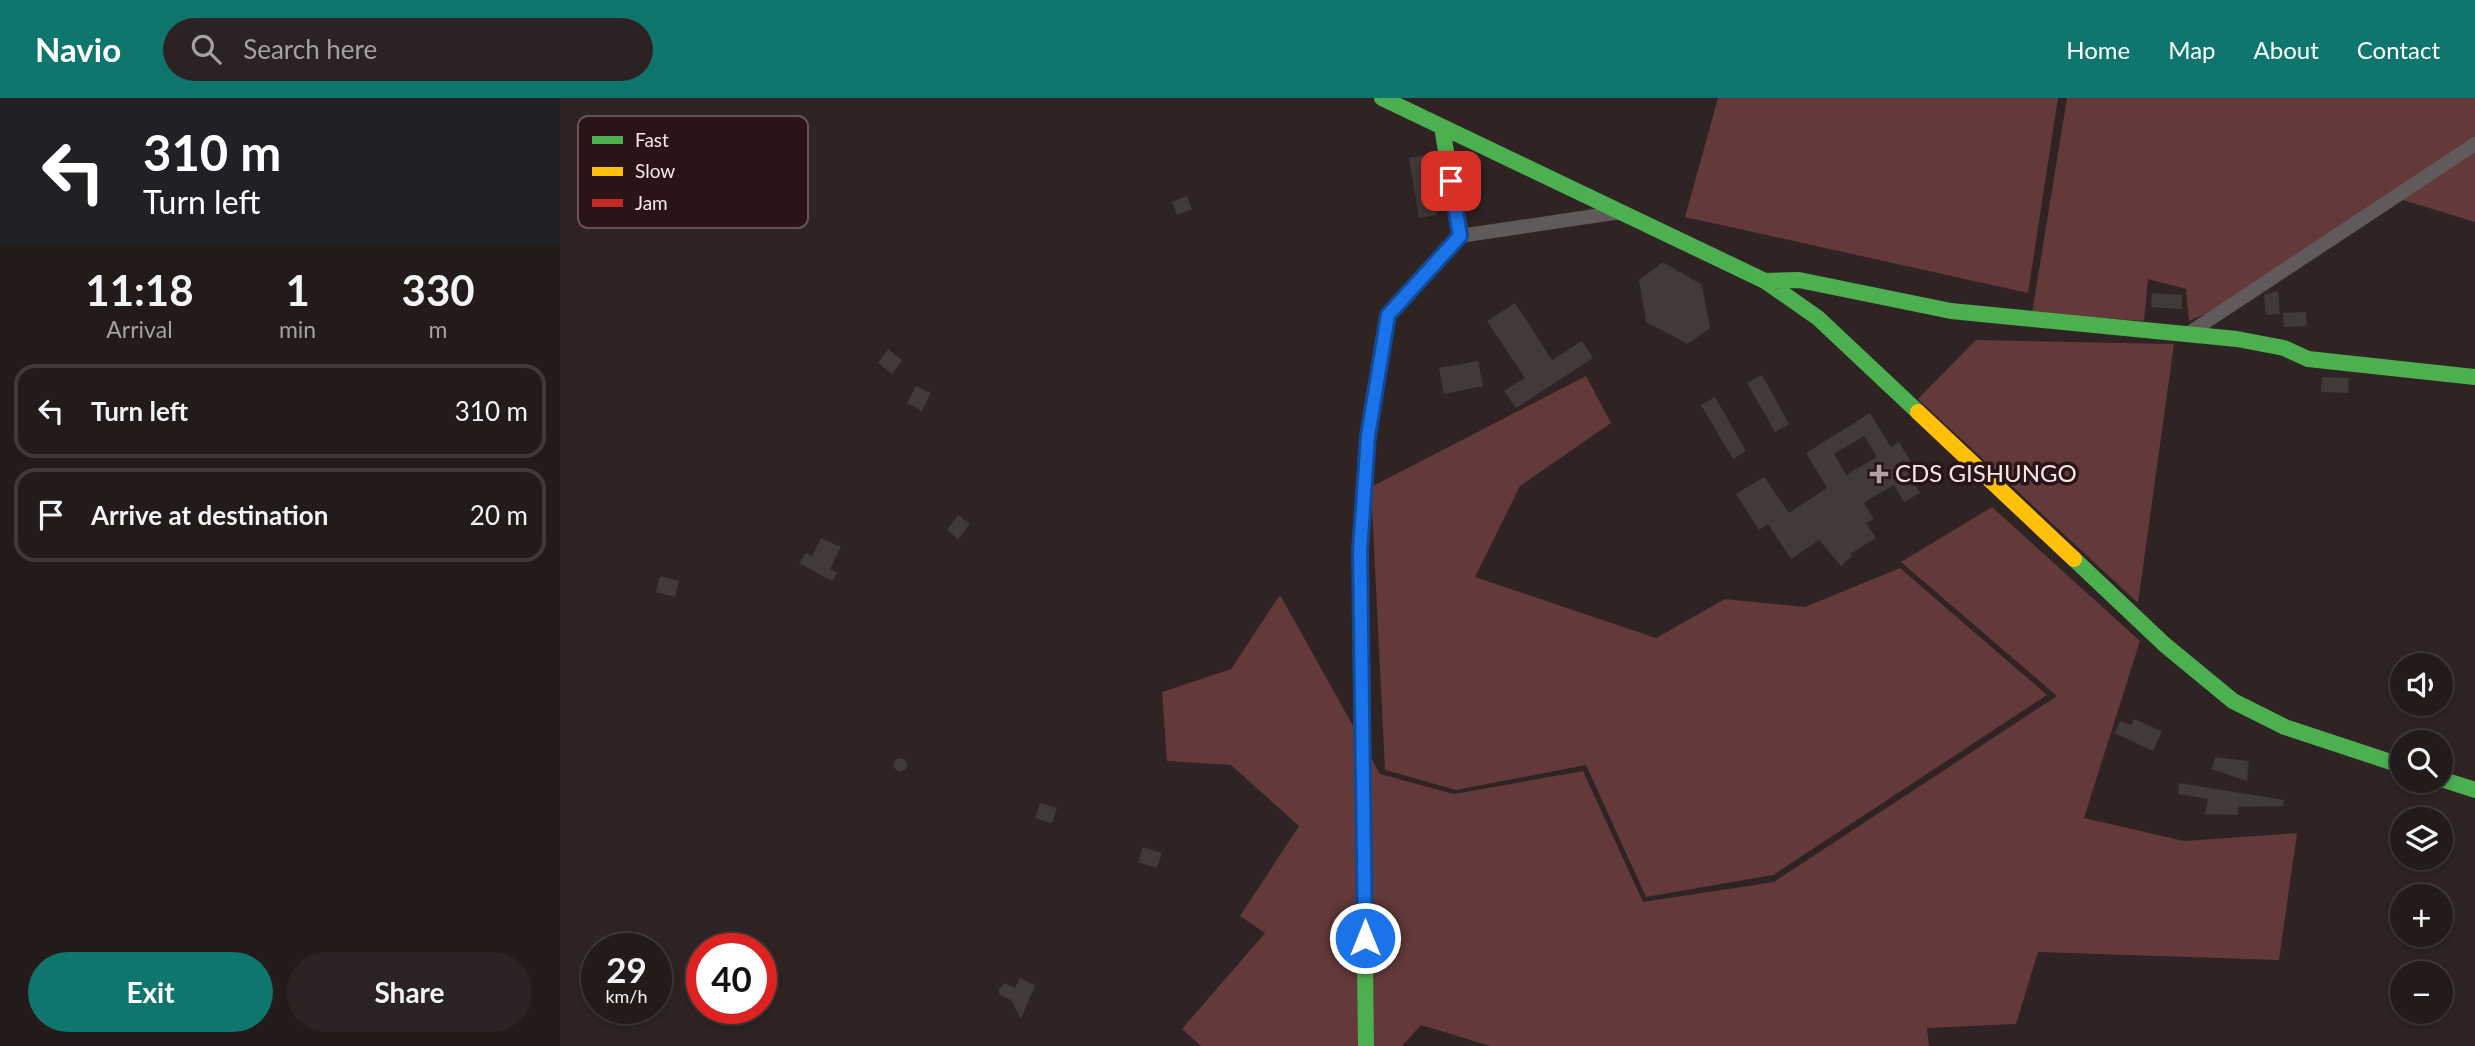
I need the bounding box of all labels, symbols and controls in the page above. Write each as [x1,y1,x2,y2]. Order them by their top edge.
search box [163,18,653,81]
text: Navio [35,29,121,69]
icon: search [187,30,225,68]
text: Search here [243,33,377,65]
text: Home [2066,35,2130,64]
text: Map [2168,35,2216,64]
text: About [2254,35,2319,64]
text: Contact [2357,35,2440,64]
legend [578,116,808,228]
text: 310 m [143,123,281,181]
icon: left [28,126,119,217]
text: Fast [635,128,669,151]
pin [1421,151,1481,211]
text: Slow [635,159,675,182]
icon: arrive [1432,162,1470,200]
text: Turn left [143,182,260,221]
text: Jam [635,191,668,214]
text: 11:18 [85,265,194,315]
text: 1 [285,265,310,315]
text: 330 [402,265,475,315]
text: Arrival [106,315,173,343]
text: min [279,315,316,343]
text: m [429,315,448,343]
icon: left [32,392,70,430]
text: Turn left [91,395,188,427]
text: 310 m [455,395,528,427]
place label: CDS GISHUNGO [1895,458,2077,487]
marker: CDS GISHUNGO [1869,464,1889,484]
icon: arrive [32,496,70,534]
text: Arrive at destination [91,499,328,531]
text: 20 m [470,499,528,531]
map controls [2390,653,2453,1024]
button: sound [2390,653,2453,716]
button: search [2390,730,2453,793]
button: layers [2390,807,2453,870]
button: + [2390,884,2453,947]
position arrow [1328,901,1402,975]
speed limit sign: 40 [686,933,777,1024]
text: 29 [606,948,647,990]
button: Exit [28,952,273,1032]
button: Share [287,952,532,1032]
button: − [2390,961,2453,1024]
text: km/h [605,985,648,1007]

